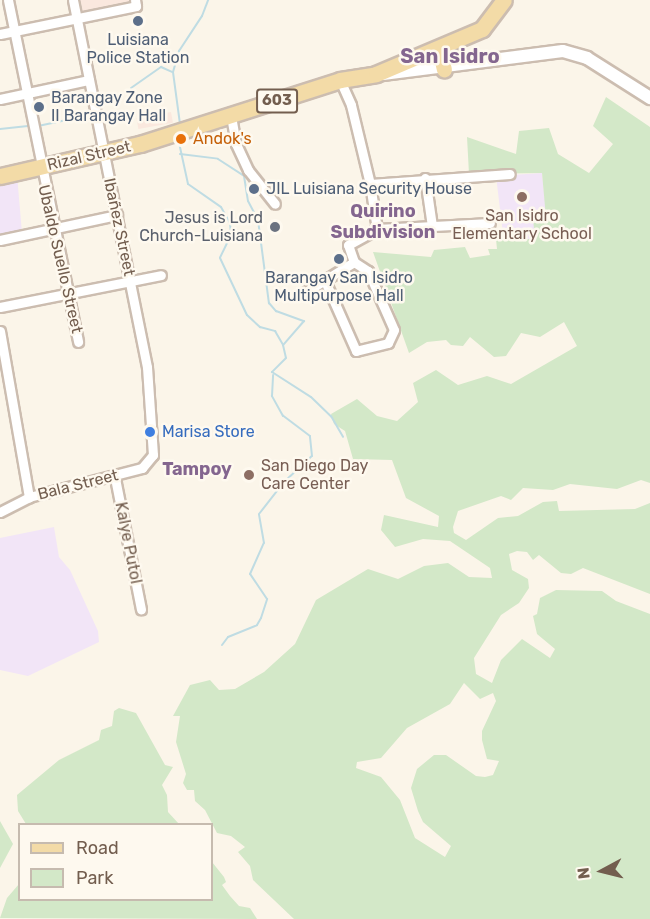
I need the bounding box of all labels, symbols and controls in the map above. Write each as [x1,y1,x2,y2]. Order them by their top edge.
marker: Luisiana Police Station [131,14,145,28]
place label: Luisiana Police Station [87,30,189,68]
district label: San Isidro [400,44,500,68]
place label: Barangay Zone II Barangay Hall [51,88,167,126]
road number: 603 [256,89,298,113]
marker: Barangay Zone II Barangay Hall [32,100,46,114]
place label: Andok's [193,129,252,149]
marker: Andok's [174,132,188,146]
street label: Rizal Street [45,137,133,175]
street label: Ibañez Street [99,176,139,278]
place label: JIL Luisiana Security House [266,179,473,199]
marker: JIL Luisiana Security House [247,182,261,196]
street label: Ubaldo Suello Street [34,183,86,335]
marker: San Isidro Elementary School [515,190,529,204]
district label: Quirino Subdivision [331,201,435,244]
place label: San Isidro Elementary School [452,206,592,244]
place label: Jesus is Lord Church-Luisiana [139,208,263,246]
marker: Jesus is Lord Church-Luisiana [268,220,282,234]
marker: Barangay San Isidro Multipurpose Hall [332,252,346,266]
place label: Barangay San Isidro Multipurpose Hall [265,268,413,306]
place label: Marisa Store [162,422,255,442]
marker: Marisa Store [143,425,157,439]
place label: San Diego Day Care Center [261,456,368,494]
district label: Tampoy [162,458,232,480]
street label: Bala Street [36,466,120,504]
marker: San Diego Day Care Center [242,468,256,482]
street label: Kalye Putol [111,500,145,586]
legend [18,823,213,901]
text: Road [76,837,119,859]
north arrow [572,841,632,901]
text: N [574,866,594,880]
text: Park [76,867,113,889]

